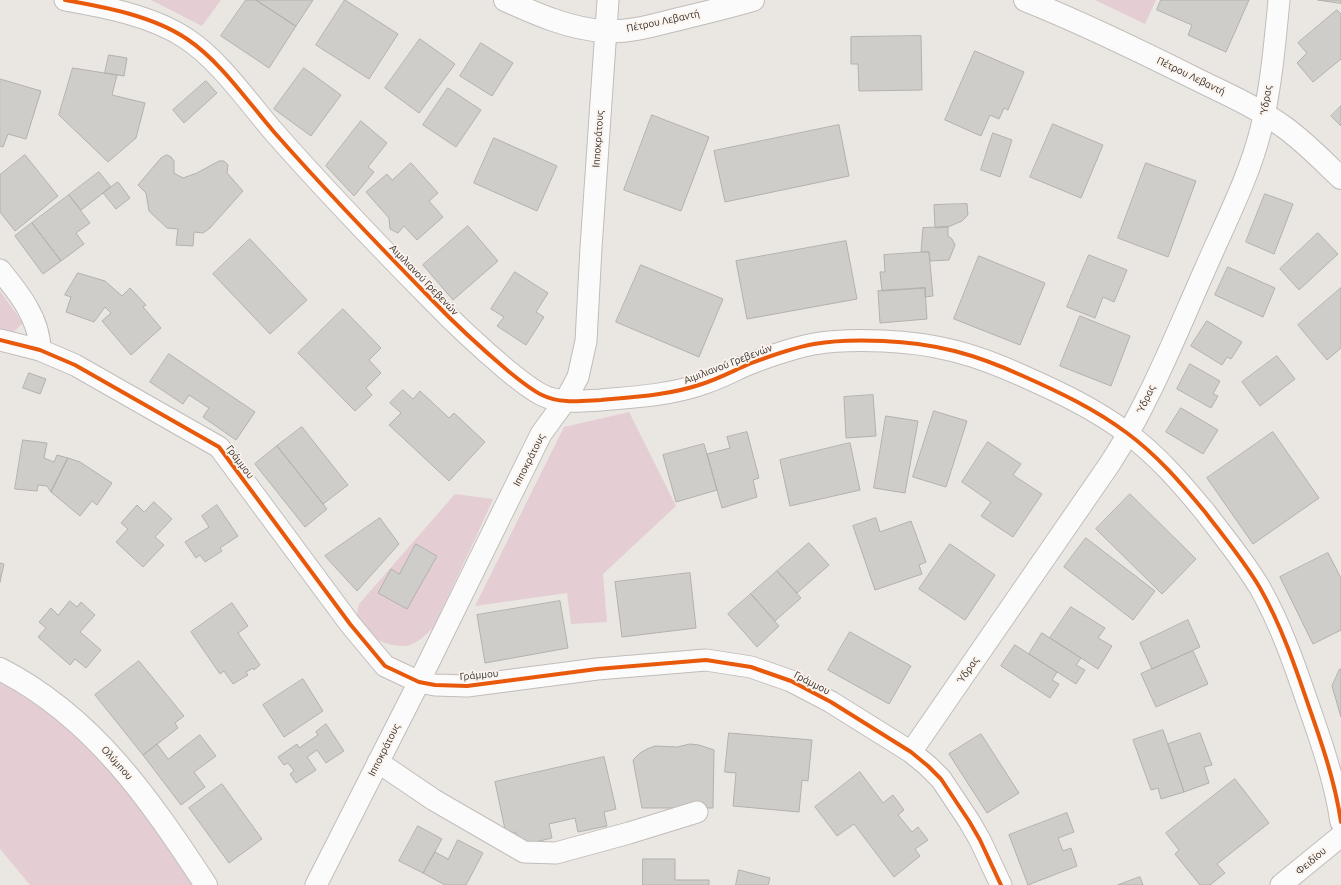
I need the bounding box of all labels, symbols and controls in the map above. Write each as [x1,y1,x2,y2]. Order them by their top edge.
street label: Πέτρου Λεβαντή [625,7,701,35]
street label: Πέτρου Λεβαντή [1155,54,1227,98]
street label: Ύδρας [1258,85,1274,115]
street label: Ιπποκράτους [590,110,606,168]
street label: Αιμιλιανού Γρεβενών [387,242,461,318]
street label: Αιμιλιανού Γρεβενών [682,342,774,386]
street label: Ύδρας [1134,383,1158,415]
street label: Ιπποκράτους [511,432,547,488]
street label: Γράμμου [223,443,257,481]
street label: Ύδρας [955,655,981,685]
street label: Γράμμου [459,667,499,683]
street label: Γράμμου [792,669,832,697]
street label: Ιπποκράτους [366,722,402,778]
street label: Ολύμπου [99,744,135,782]
street label: Φειδίου [1293,845,1329,877]

